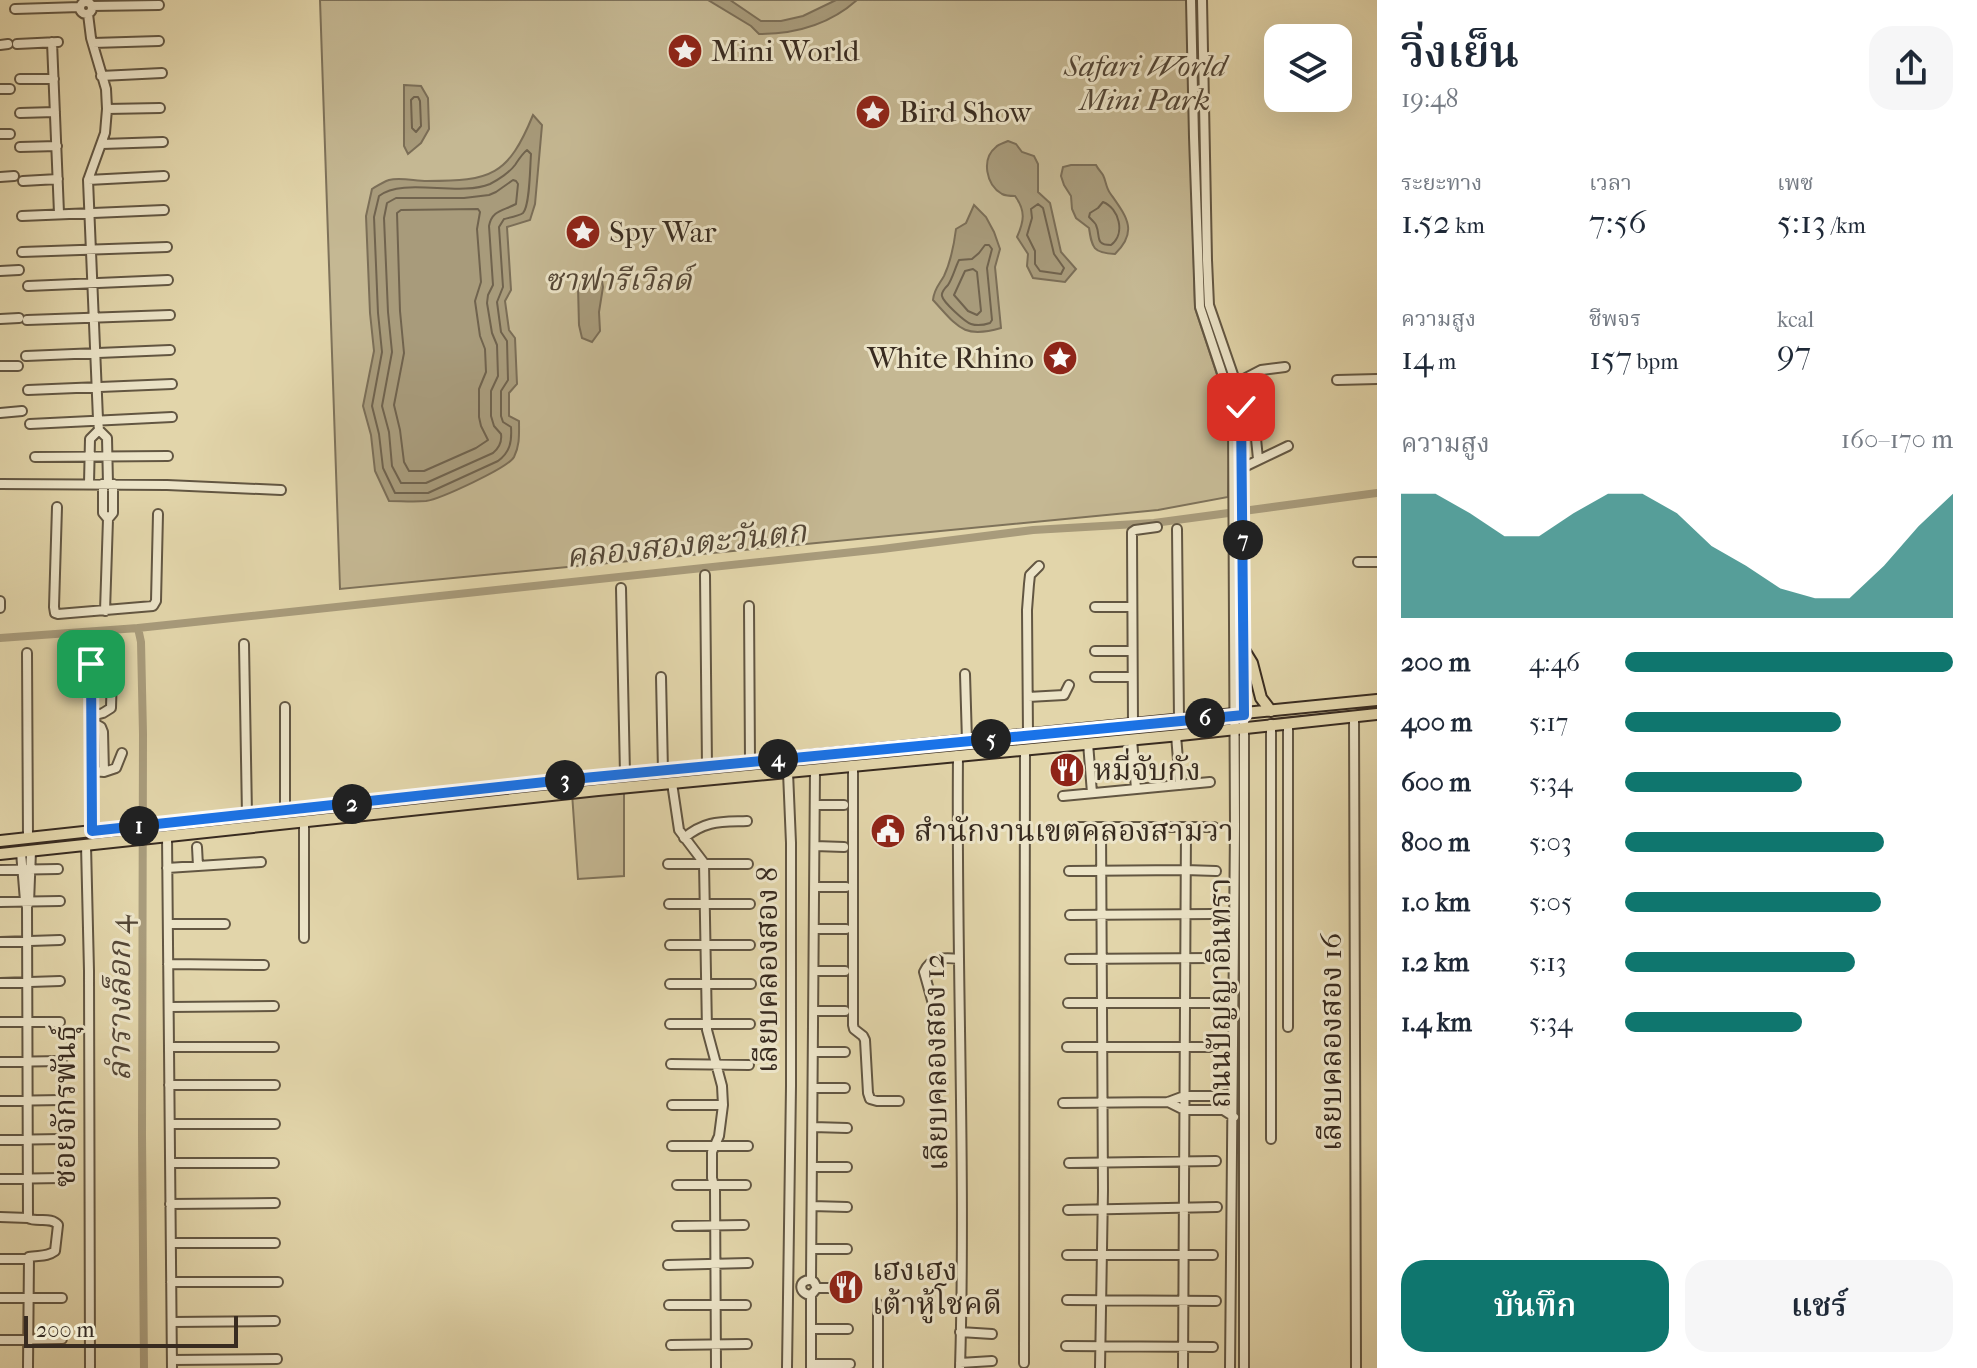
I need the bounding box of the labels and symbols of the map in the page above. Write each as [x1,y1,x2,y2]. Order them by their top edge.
place icon: Mini World [666,32,704,70]
place label: Mini World [711,34,860,69]
park label: Safari World Mini Park [1063,49,1230,118]
place icon: Bird Show [854,93,892,131]
place label: Bird Show [899,95,1032,130]
place icon: Spy War [564,213,602,251]
place label: Spy War [609,215,717,250]
park label: ซาฟารีเวิลด์ [544,263,697,298]
place icon: White Rhino [1041,339,1079,377]
place label: White Rhino [866,341,1034,376]
pin [1207,373,1275,441]
water label: คลองสองตะวันตก [564,513,810,575]
pin: 7 [1223,520,1263,560]
pin [57,630,125,698]
pin: 6 [1185,698,1225,738]
pin: 5 [971,719,1011,759]
pin: 4 [758,739,798,779]
place label: หมี่จับกัง [1093,748,1201,788]
restaurant icon: หมี่จับกัง [1048,751,1086,789]
pin: 3 [545,760,585,800]
pin: 2 [332,784,372,824]
pin: 1 [119,806,159,846]
public building icon: สำนักงานเขตคลองสามวา [869,812,907,850]
place label: สำนักงานเขตคลองสามวา [914,814,1234,849]
street label: เลียบคลองสอง 8 [750,867,785,1073]
street label: ถนนปัญญาอินทรา [1203,878,1238,1108]
water label: ลำรางล็อก 4 [101,914,138,1081]
street label: เลียบคลองสอง 16 [1314,932,1349,1151]
street label: เลียบคลองสอง 12 [917,953,955,1171]
street label: ซอยจักรพันธุ์ [48,1025,84,1187]
place label: เฮงเฮง เต้าหู้โชคดี [872,1253,1002,1324]
restaurant icon: เฮงเฮง เต้าหู้โชคดี [827,1268,865,1306]
scale bar [24,1312,238,1348]

